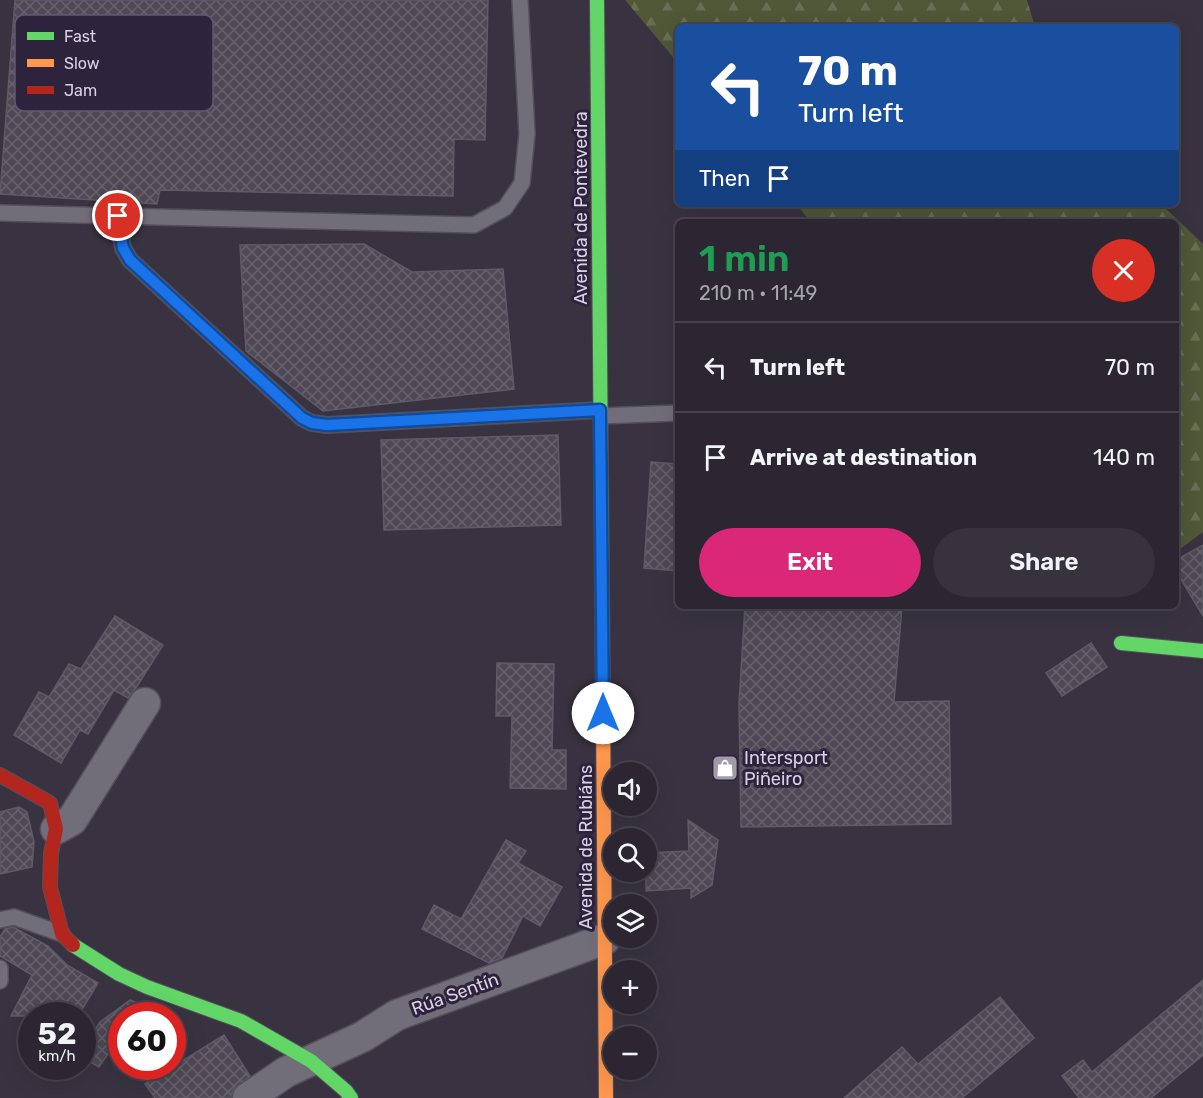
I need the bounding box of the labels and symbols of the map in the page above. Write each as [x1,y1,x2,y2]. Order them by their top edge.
legend [15,15,213,111]
text: Fast [64,27,96,46]
text: Slow [64,54,100,73]
text: Jam [64,81,97,100]
street label: Avenida de Pontevedra [570,111,592,305]
pin [92,190,143,241]
position arrow [571,681,635,745]
place label: Intersport Piñeiro [744,747,828,790]
shop icon: Intersport Piñeiro [710,753,740,783]
street label: Avenida de Rubiáns [575,765,597,929]
street label: Rúa Sentín [408,968,502,1020]
speed limit sign: 60 [108,1002,186,1080]

